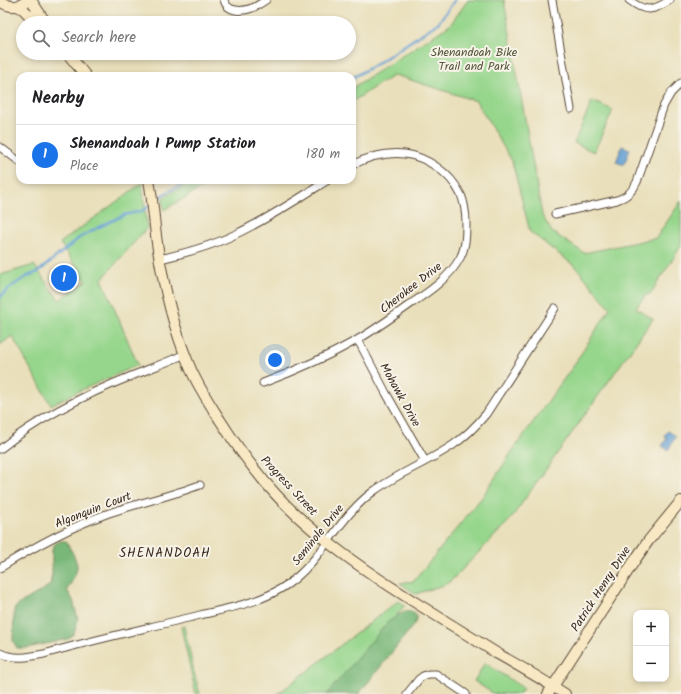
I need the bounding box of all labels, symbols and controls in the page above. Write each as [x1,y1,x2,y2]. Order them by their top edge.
search box [16,16,356,60]
text: Search here [62,26,136,50]
icon: search [30,27,52,49]
park label: Shenandoah Bike Trail and Park [431,43,518,76]
text: Nearby [32,85,84,112]
text: Shenandoah I Pump Station [70,132,256,156]
text: 1 [43,144,47,165]
text: 180 m [306,144,340,165]
text: Place [70,156,98,177]
street label: Cherokee Drive [376,257,447,318]
pin: 1 [51,263,77,293]
your location [265,350,285,370]
street label: Mohawk Drive [375,360,426,431]
street label: Progress Street [256,452,322,521]
street label: Algonquin Court [52,487,134,533]
street label: Seminole Drive [287,500,349,570]
street label: Patrick Henry Drive [566,542,636,636]
district label: SHENANDOAH [119,543,211,564]
map controls [633,610,669,682]
button: + [633,610,669,646]
button: − [633,646,669,682]

